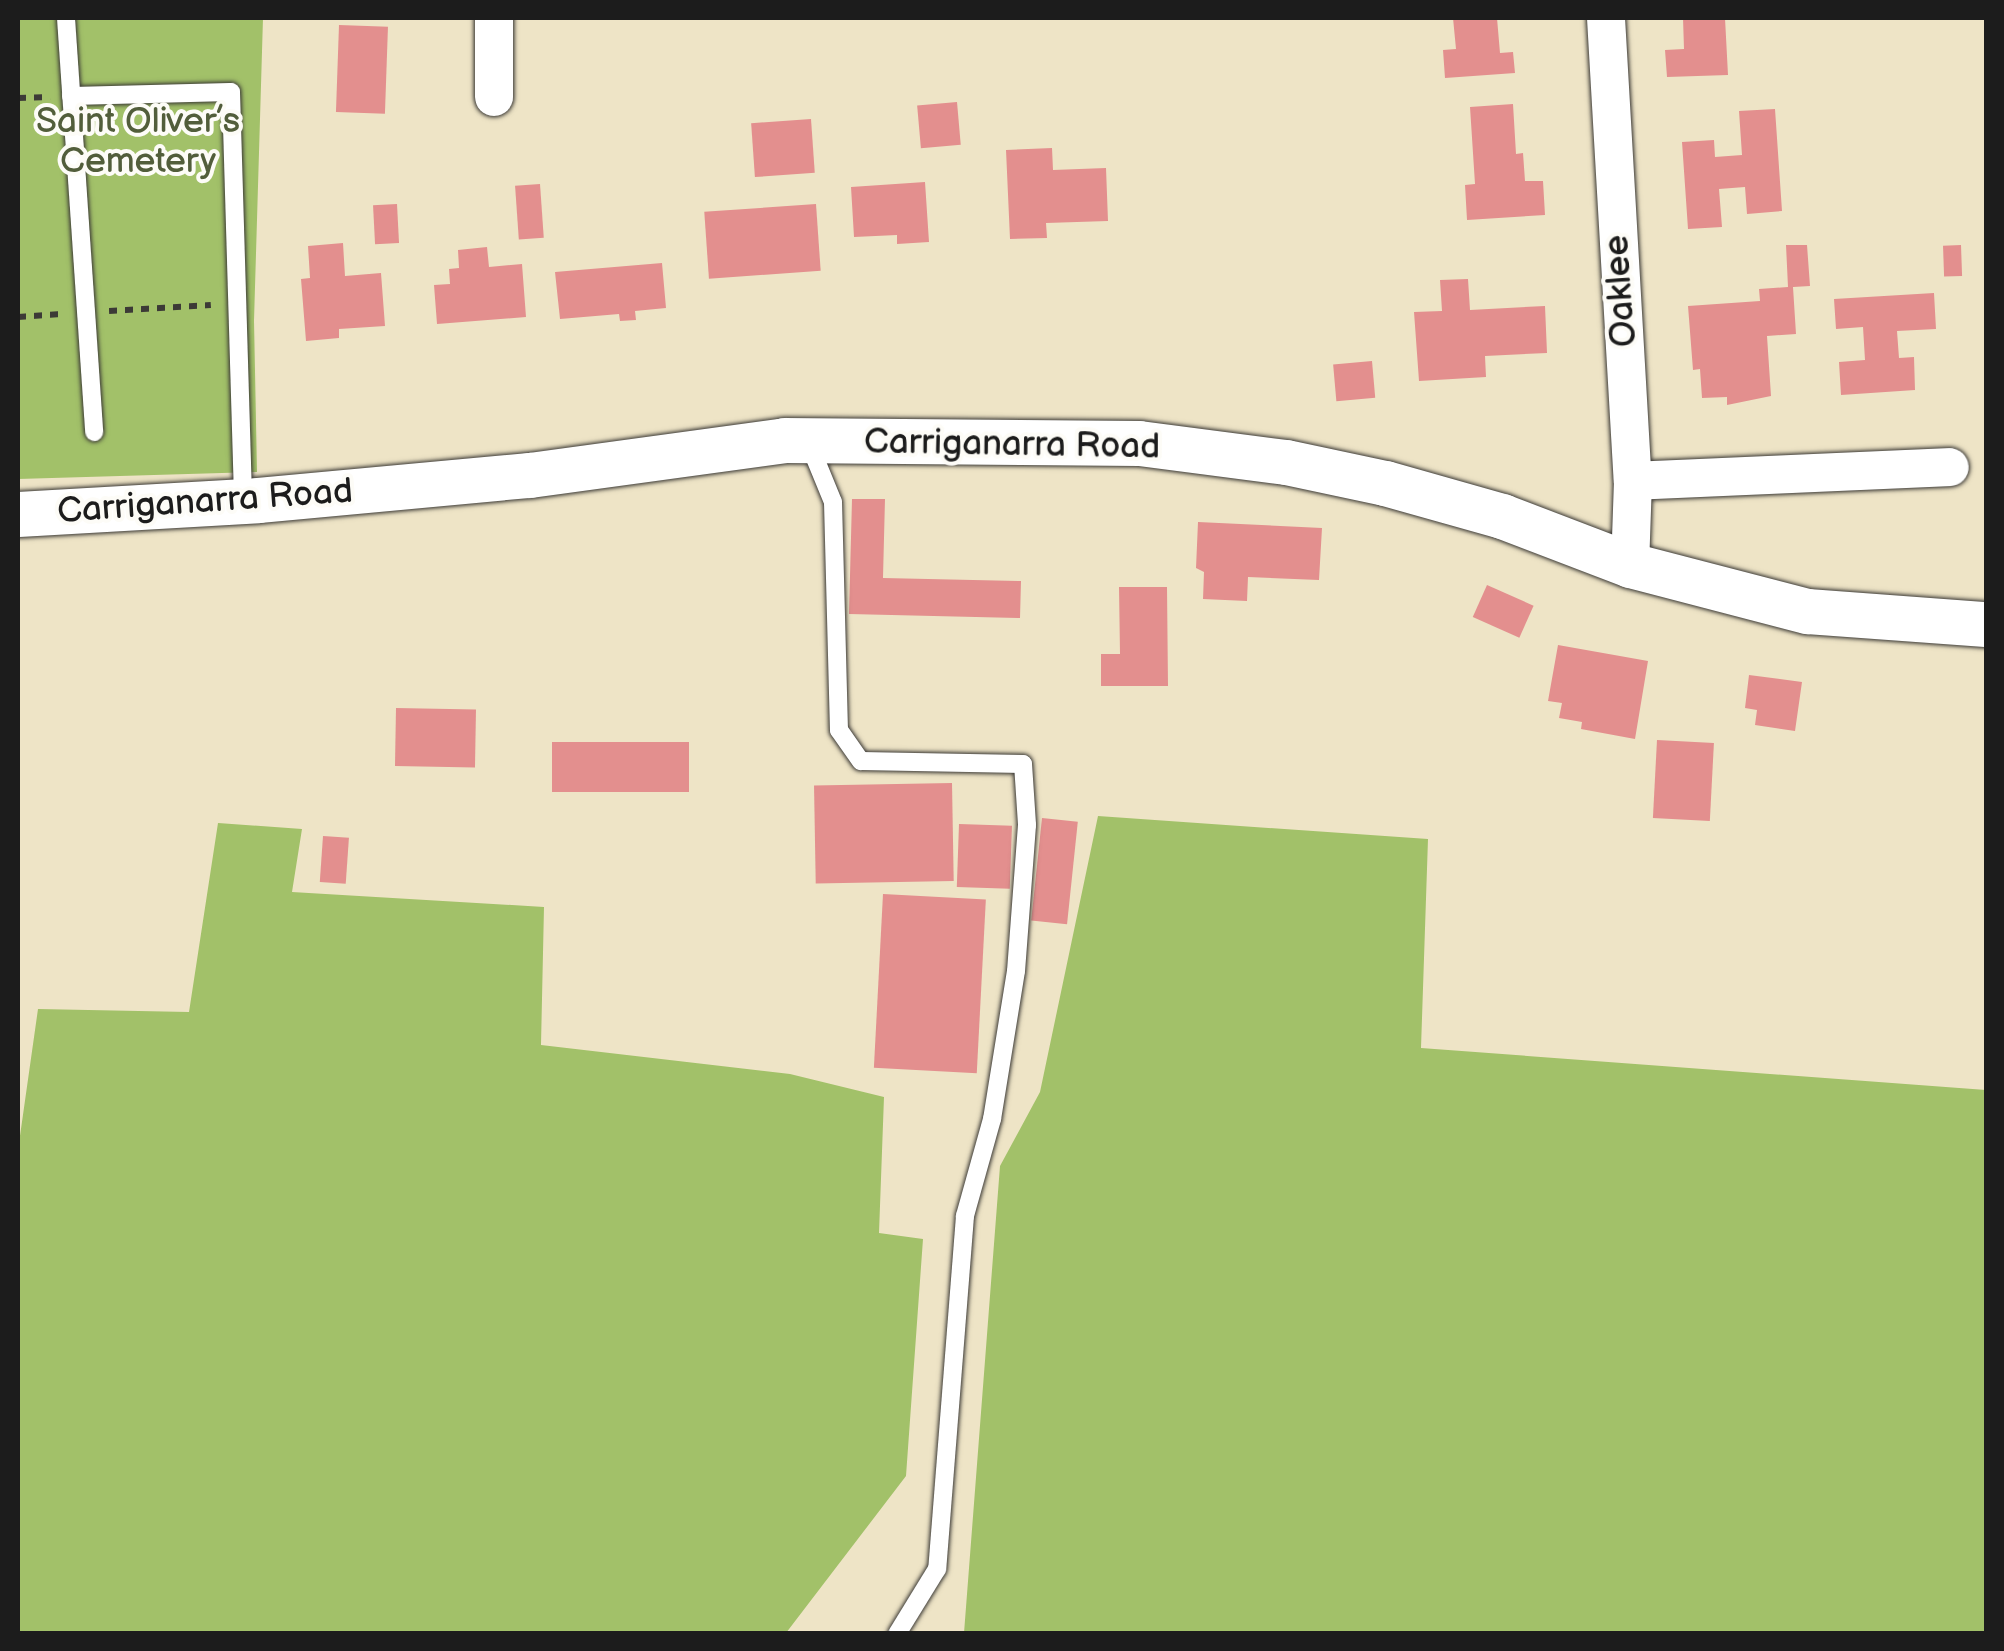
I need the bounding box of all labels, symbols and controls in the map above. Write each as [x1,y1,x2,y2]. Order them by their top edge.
park label: Saint Oliver’s Cemetery [36,101,240,183]
street label: Oaklee [1596,234,1646,348]
street label: Carriganarra Road [864,421,1160,469]
street label: Carriganarra Road [56,471,354,533]

